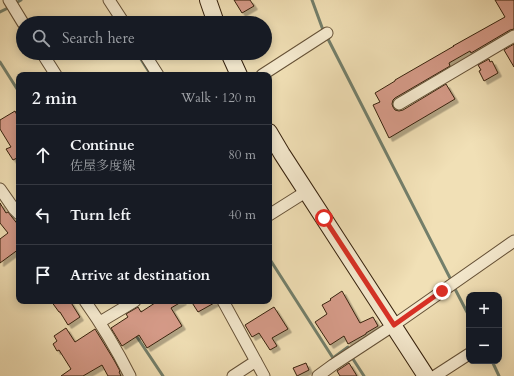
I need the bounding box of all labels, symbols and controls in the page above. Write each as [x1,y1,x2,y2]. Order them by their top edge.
search box [16,16,272,60]
icon: search [30,27,52,49]
text: Search here [62,28,135,48]
text: 2 min [32,87,77,110]
text: Walk · 120 m [181,89,256,107]
text: Continue [70,135,135,155]
icon: ahead [32,144,54,166]
text: 80 m [228,146,256,164]
text: 佐屋多度線 [70,157,135,175]
icon: left [32,204,54,226]
text: Turn left [70,205,131,225]
text: 40 m [228,206,256,224]
route start [315,209,333,227]
icon: arrive [32,264,54,286]
text: Arrive at destination [70,265,210,285]
route end [433,282,451,300]
map controls [466,292,502,364]
button: + [466,292,502,328]
button: − [466,328,502,364]

